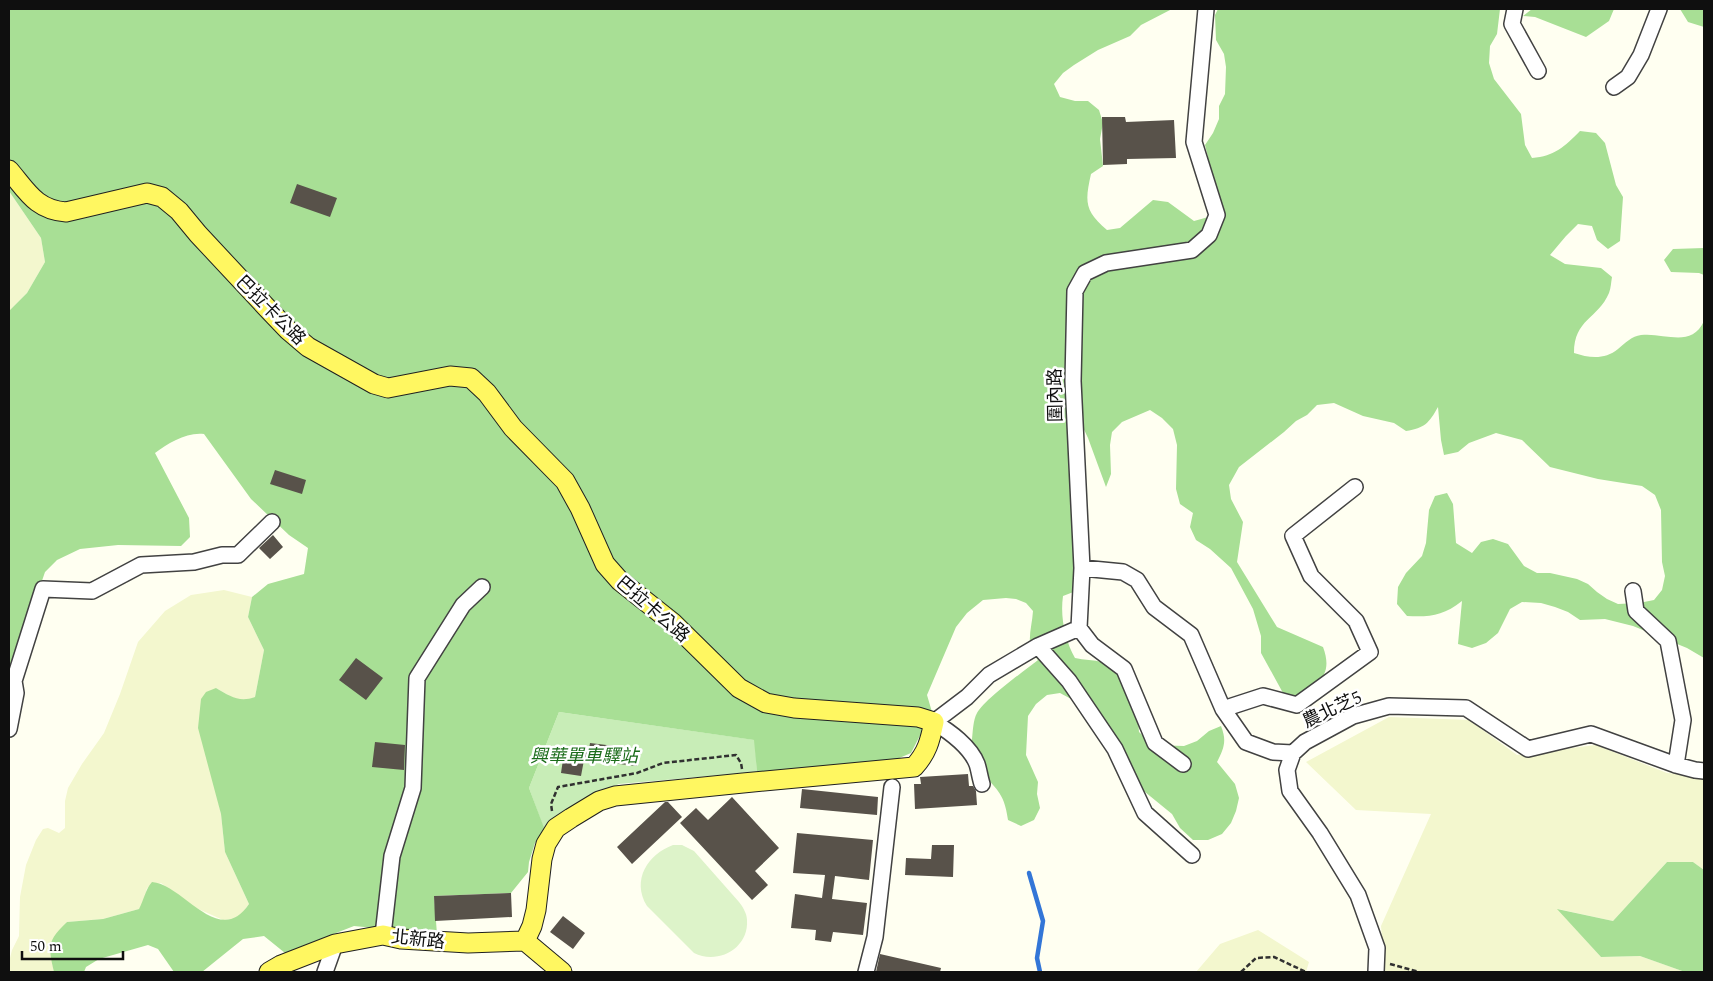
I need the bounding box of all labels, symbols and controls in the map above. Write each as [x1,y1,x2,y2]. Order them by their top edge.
street label: 巴拉卡公路 [229,269,312,352]
street label: 圍內路 [1042,368,1069,422]
street label: 巴拉卡公路 [610,570,695,649]
street label: 農北芝5 [1298,684,1366,735]
park label: 興華單車驛站 [530,743,641,770]
street label: 北新路 [390,923,446,956]
scale bar [22,928,124,960]
text: 50 m [30,935,62,958]

